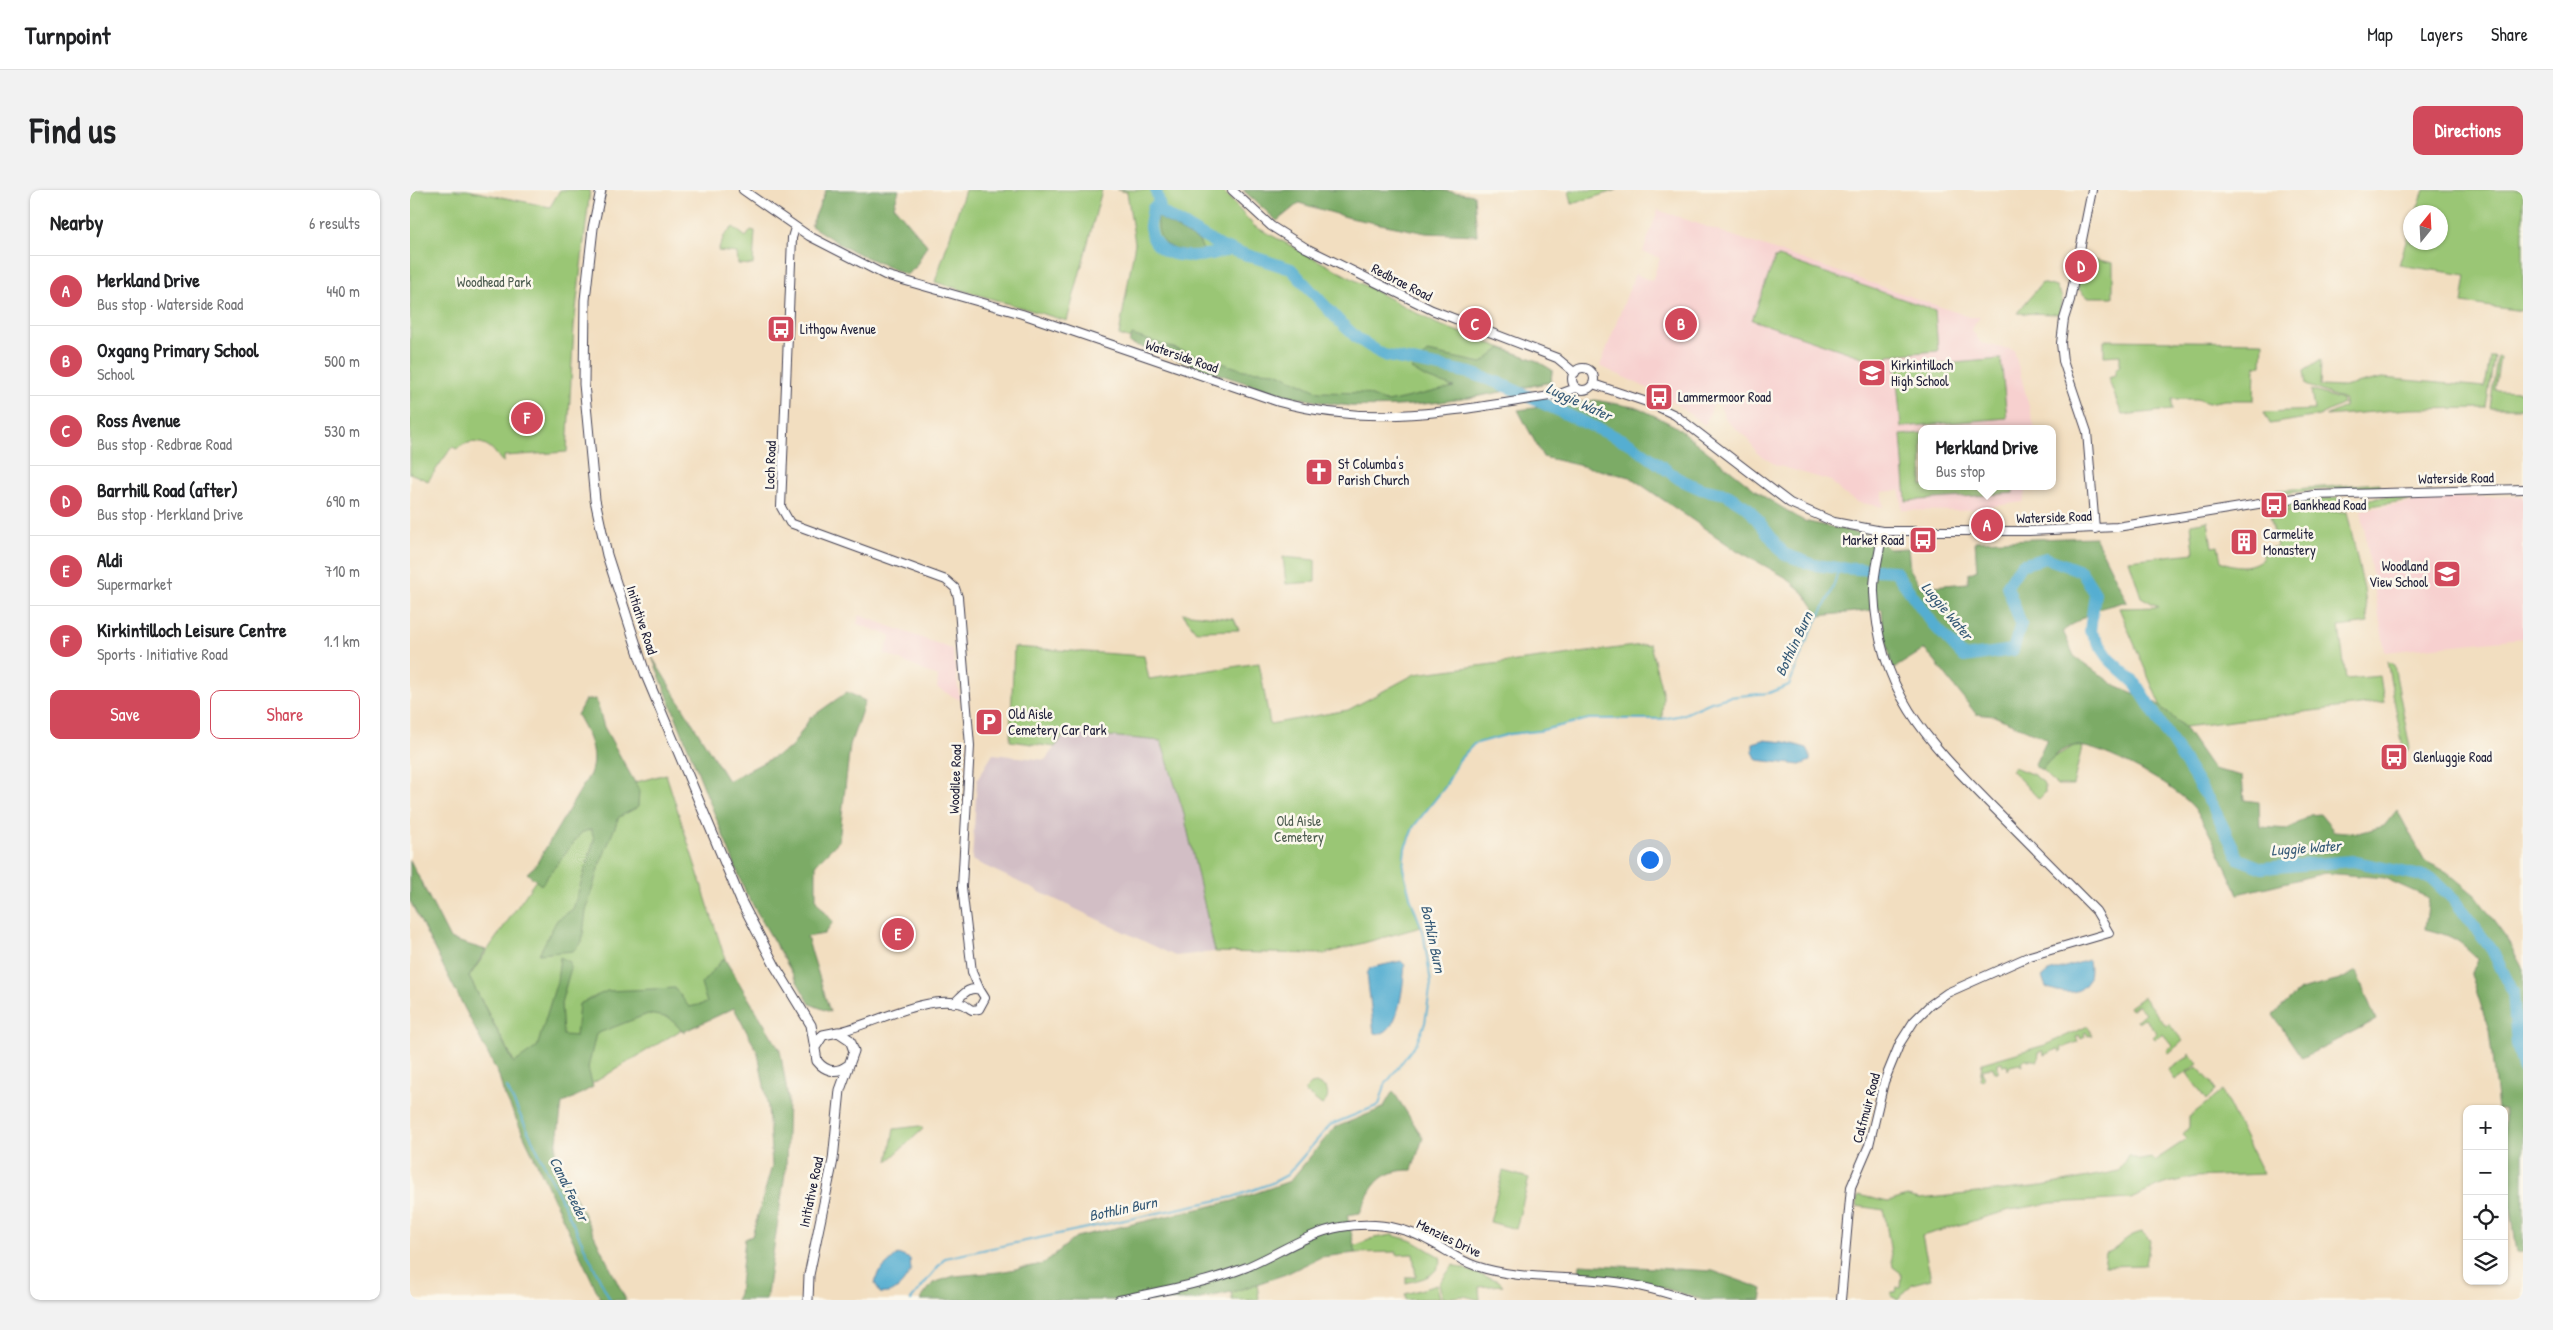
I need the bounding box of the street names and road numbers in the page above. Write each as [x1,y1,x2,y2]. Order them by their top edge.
street label: Redbrae Road [1369,258,1436,305]
street label: Waterside Road [1143,334,1222,377]
street label: Loch Road [759,440,780,489]
street label: Waterside Road [2418,467,2494,488]
street label: Waterside Road [2016,506,2093,527]
street label: Initiative Road [622,583,663,657]
street label: Woodilee Road [944,743,965,814]
street label: Calfmuir Road [1847,1070,1884,1145]
street label: Initiative Road [794,1154,827,1229]
street label: Menzies Drive [1414,1214,1485,1262]

